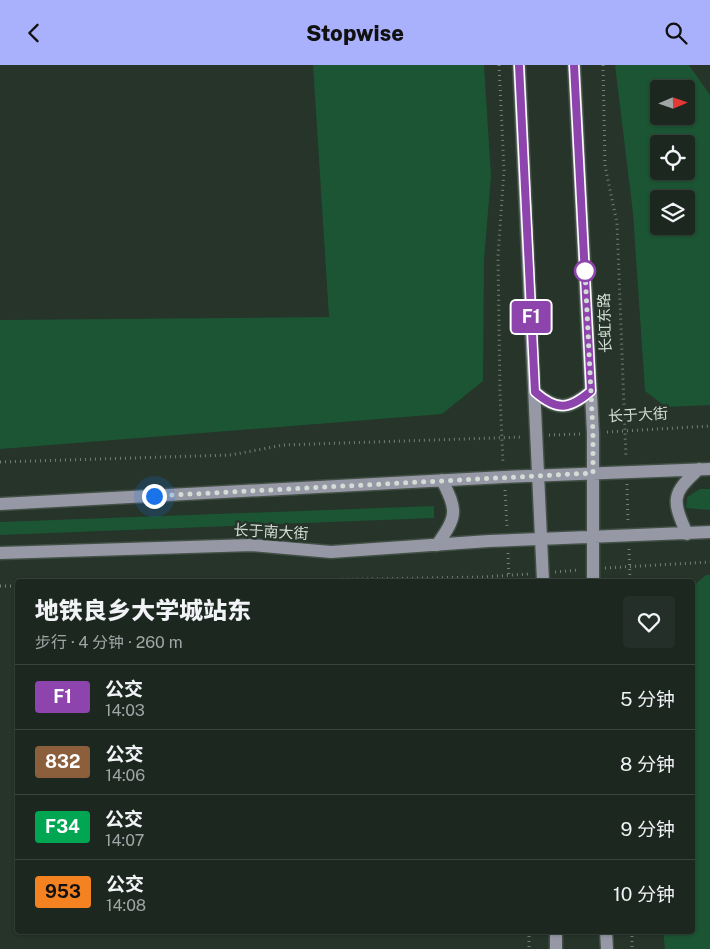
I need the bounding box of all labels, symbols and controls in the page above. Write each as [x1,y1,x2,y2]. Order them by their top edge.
icon: back [20,19,48,47]
icon: search [662,19,690,47]
text: Stopwise [306,20,404,46]
north arrow [650,80,695,125]
map controls [650,80,695,235]
button: locate [650,135,695,180]
button: layers [650,190,695,235]
unlabelled marker [574,260,596,282]
street label: 长虹东路 [595,293,614,353]
line badge: F1 [508,301,554,333]
text: F1 [522,306,540,327]
street label: 长于大街 [608,404,668,425]
your location [142,484,167,509]
street label: 长于南大街 [233,521,309,542]
text: 地铁良乡大学城站东 [35,596,251,624]
button: heart [623,596,675,648]
text: 步行 · 4 分钟 · 260 m [35,633,183,652]
text: 公交 [105,678,143,700]
text: F1 [53,686,72,707]
text: 5 分钟 [620,688,675,710]
text: 14:03 [105,701,145,720]
text: 公交 [105,743,143,765]
text: 832 [45,751,80,772]
text: 8 分钟 [620,753,675,775]
text: 14:06 [105,766,145,785]
text: 公交 [105,808,143,830]
text: F34 [45,816,80,837]
text: 9 分钟 [621,818,675,840]
text: 14:07 [105,831,144,850]
text: 公交 [106,873,144,895]
text: 953 [45,881,81,902]
text: 10 分钟 [613,883,675,905]
text: 14:08 [106,896,146,915]

